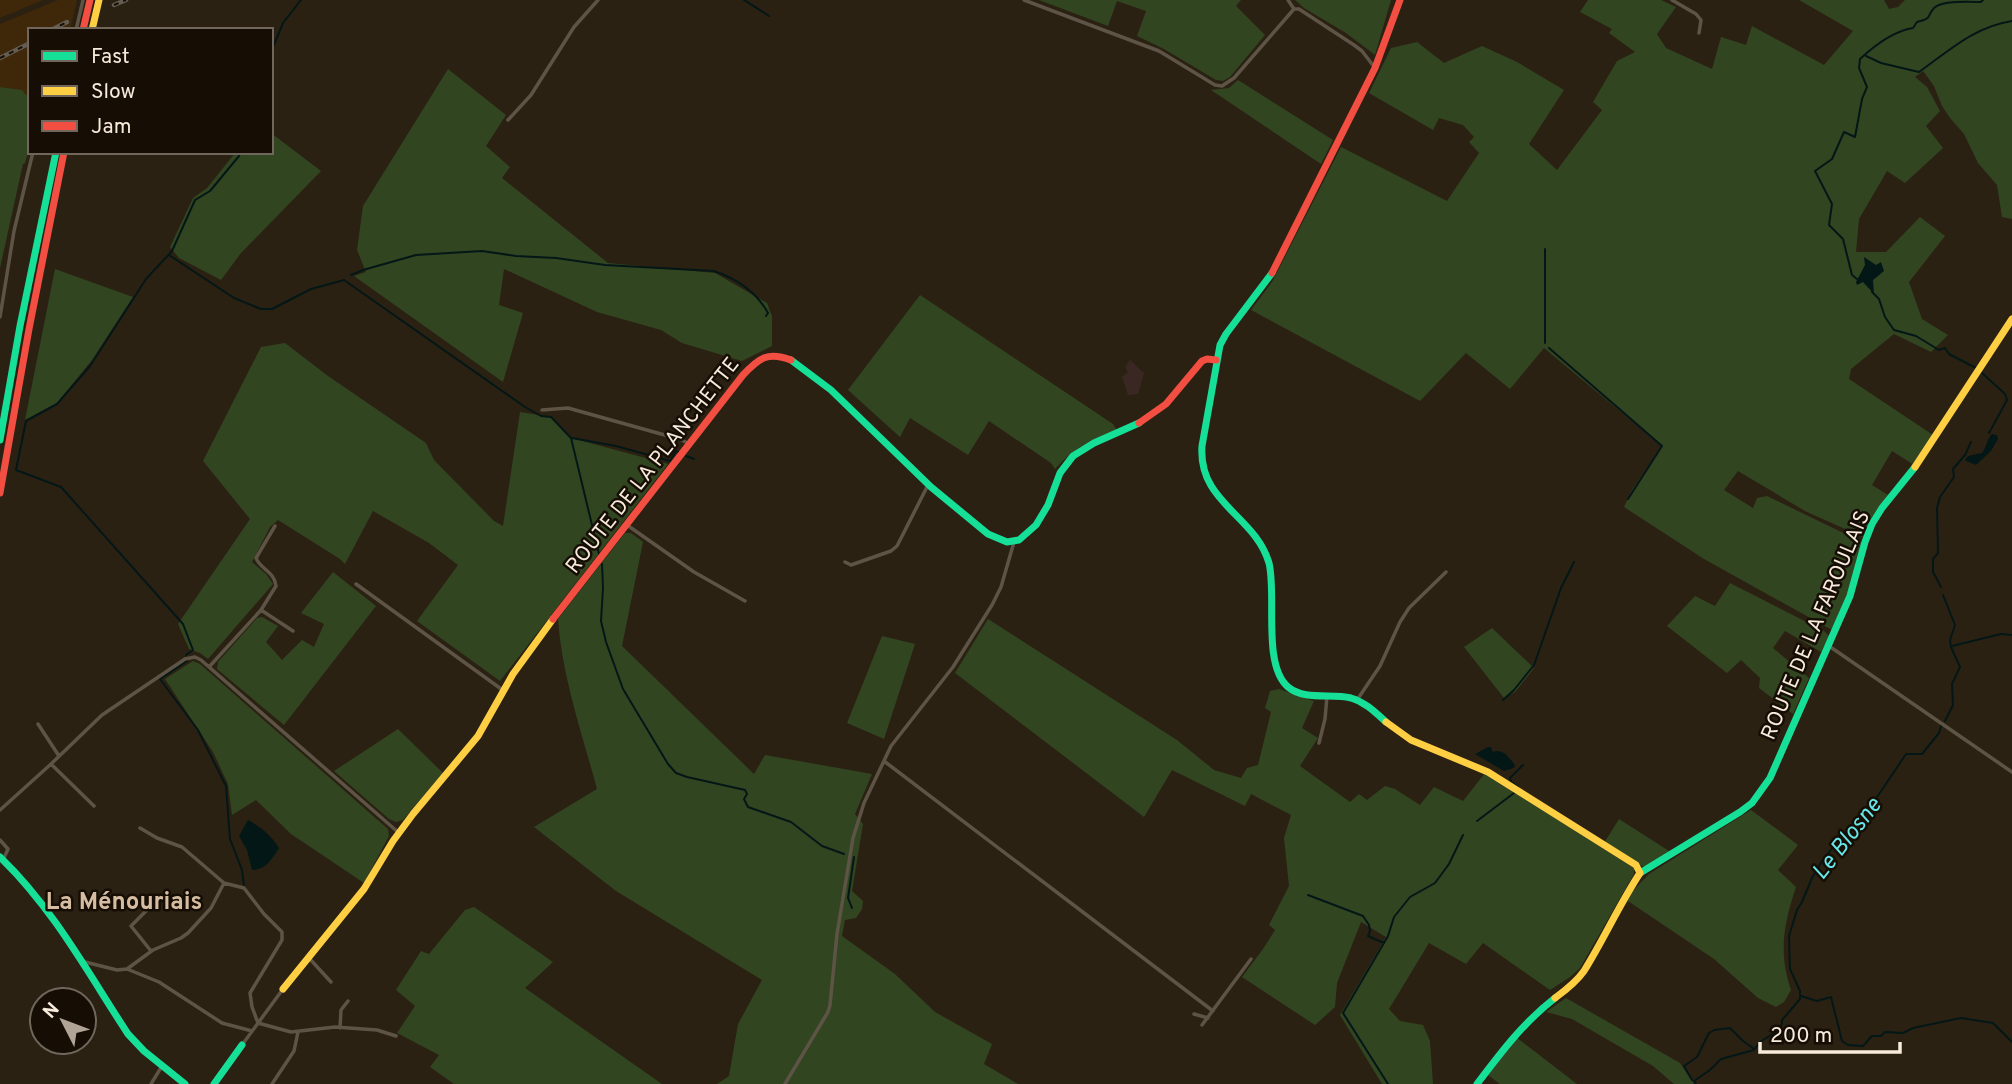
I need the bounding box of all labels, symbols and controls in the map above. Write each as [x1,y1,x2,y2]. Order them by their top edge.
legend [28,28,273,154]
text: Fast [91,44,130,71]
text: Slow [91,79,136,106]
text: Jam [91,114,132,141]
street label: ROUTE DE LA PLANCHETTE [560,352,746,580]
street label: ROUTE DE LA FAROULAIS [1756,507,1877,744]
water label: Le Blosne [1807,792,1890,887]
district label: La Ménouriais [46,888,202,918]
north arrow [28,986,98,1056]
text: N [38,998,65,1024]
scale bar [1760,1010,1900,1054]
text: 200 m [1770,1023,1832,1050]

